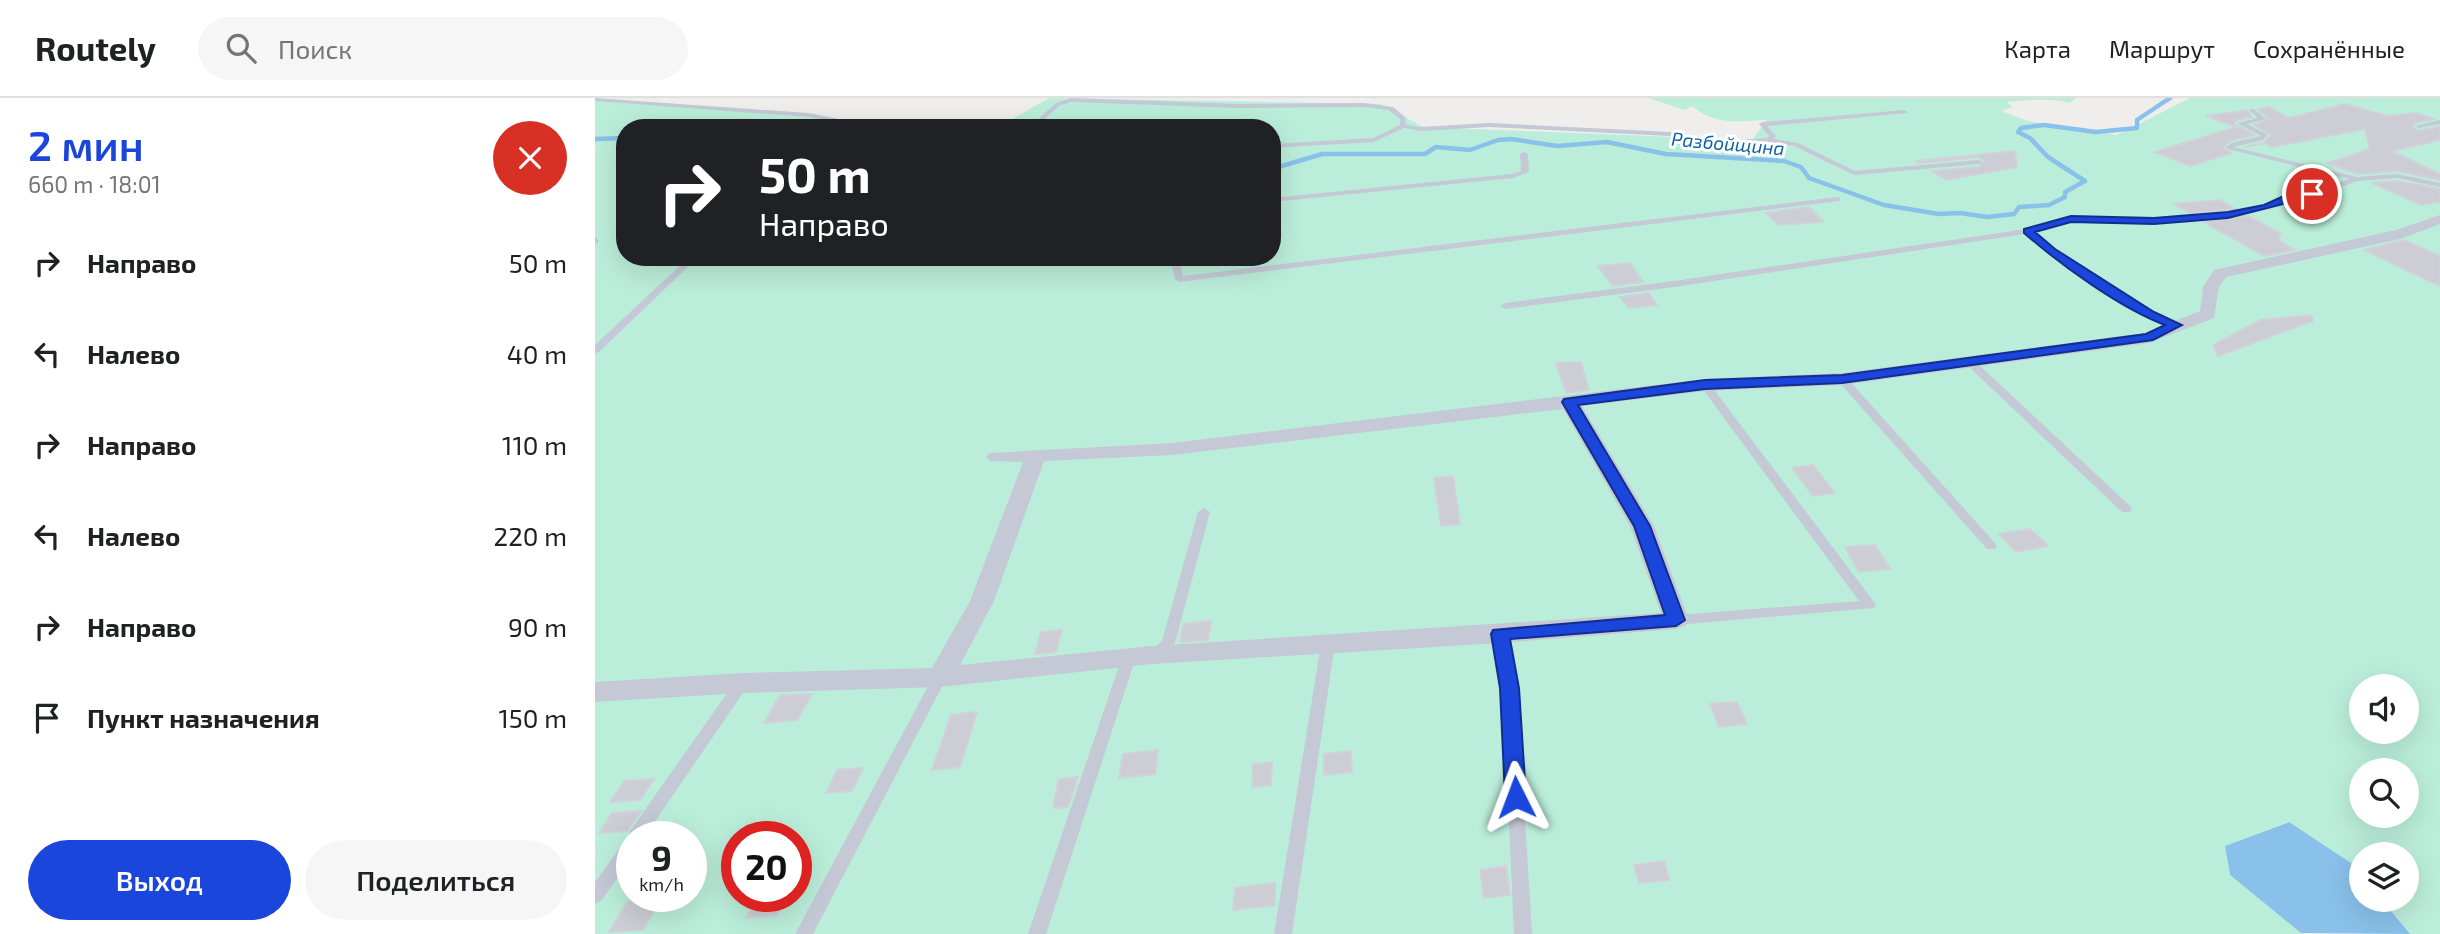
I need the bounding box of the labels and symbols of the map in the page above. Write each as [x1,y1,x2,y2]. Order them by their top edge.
water label: Разбойщина [1670,127,1786,159]
pin [2282,164,2342,224]
position arrow [1479,760,1553,834]
speed limit sign: 20 [721,821,812,912]

